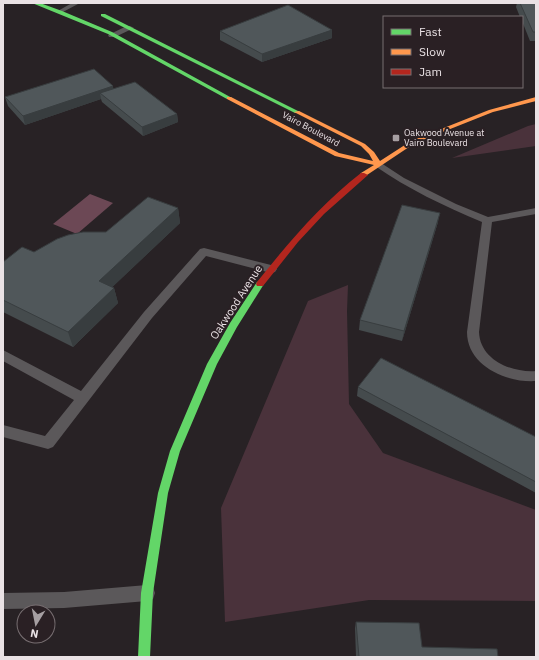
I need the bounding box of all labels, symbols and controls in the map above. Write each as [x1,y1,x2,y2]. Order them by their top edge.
legend [383,16,523,88]
text: Fast [419,24,442,39]
text: Slow [419,44,445,59]
text: Jam [419,64,442,79]
street label: Vairo Boulevard [281,109,342,148]
place label: Oakwood Avenue at Vairo Boulevard [404,127,484,148]
marker: Oakwood Avenue at Vairo Boulevard [391,133,401,143]
street label: Oakwood Avenue [207,262,265,342]
north arrow [16,604,56,644]
text: N [29,626,39,641]

